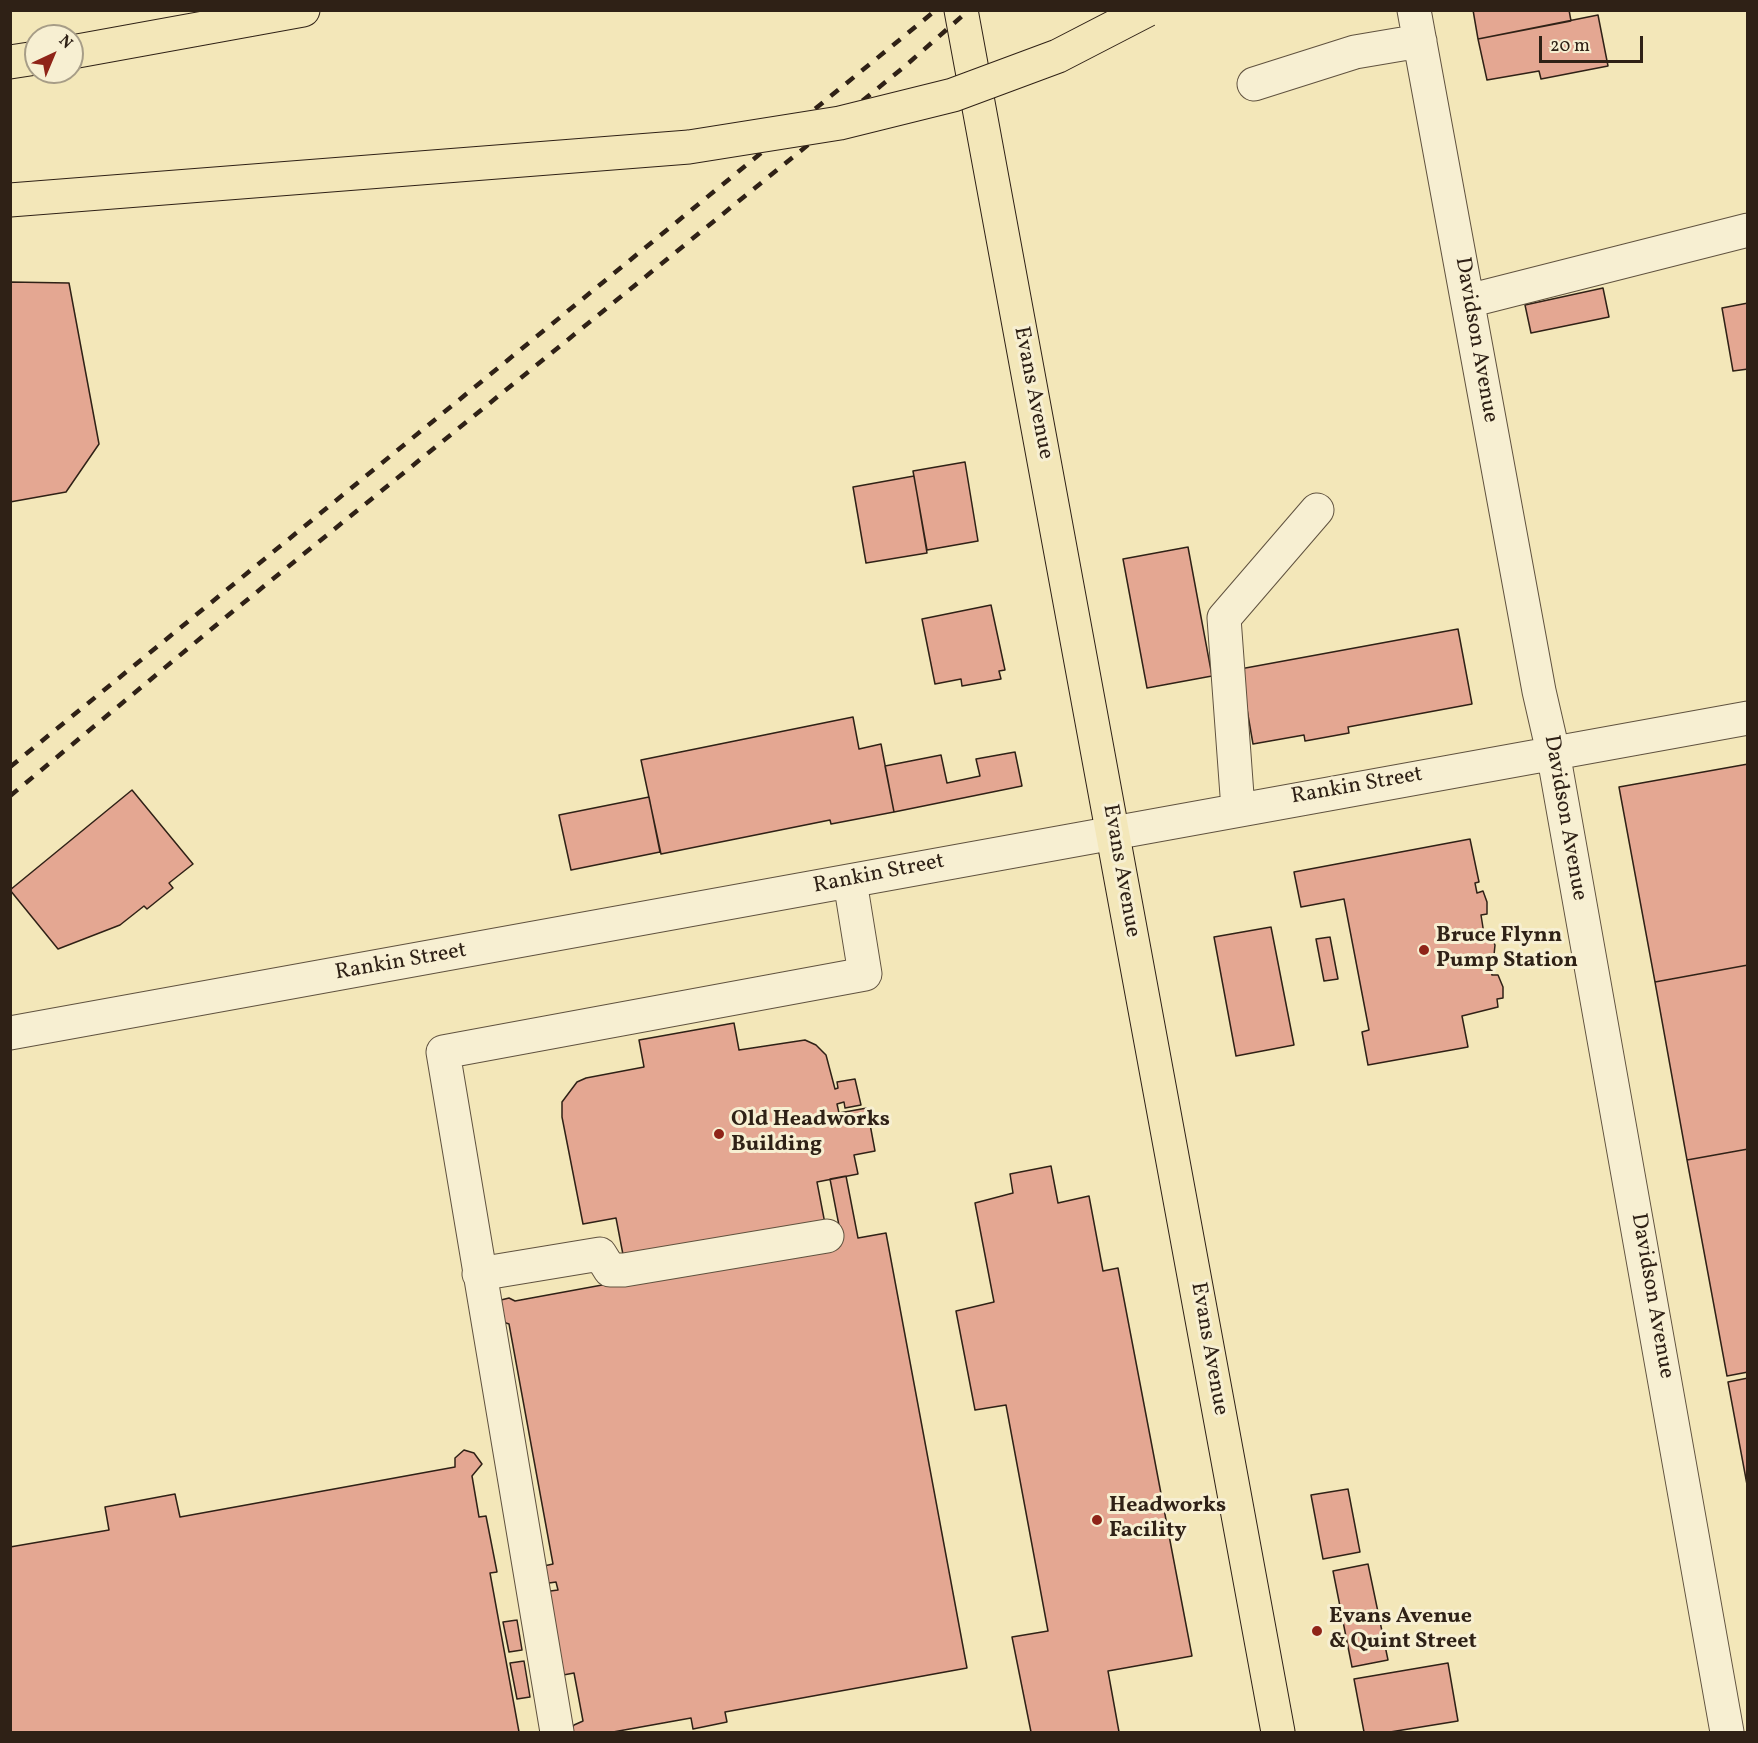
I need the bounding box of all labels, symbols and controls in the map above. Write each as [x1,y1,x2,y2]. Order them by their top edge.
north arrow [24,24,84,84]
scale bar [1542,24,1646,62]
text: N [53,31,77,54]
text: 20 m [1550,34,1590,59]
street label: Davidson Avenue [1447,255,1503,425]
street label: Evans Avenue [1006,324,1058,462]
street label: Davidson Avenue [1536,733,1592,903]
street label: Rankin Street [1289,762,1425,812]
street label: Evans Avenue [1095,802,1145,940]
street label: Rankin Street [811,849,947,901]
place label: Bruce Flynn Pump Station [1436,924,1578,975]
street label: Rankin Street [333,938,469,988]
marker: Bruce Flynn Pump Station [1417,943,1431,957]
place label: Old Headworks Building [731,1108,890,1160]
marker: Old Headworks Building [712,1127,726,1141]
street label: Davidson Avenue [1623,1211,1679,1381]
street label: Evans Avenue [1183,1280,1233,1418]
place label: Headworks Facility [1109,1494,1226,1546]
marker: Headworks Facility [1090,1513,1104,1527]
place label: Evans Avenue & Quint Street [1329,1605,1477,1657]
marker: Evans Avenue & Quint Street [1310,1624,1324,1638]

